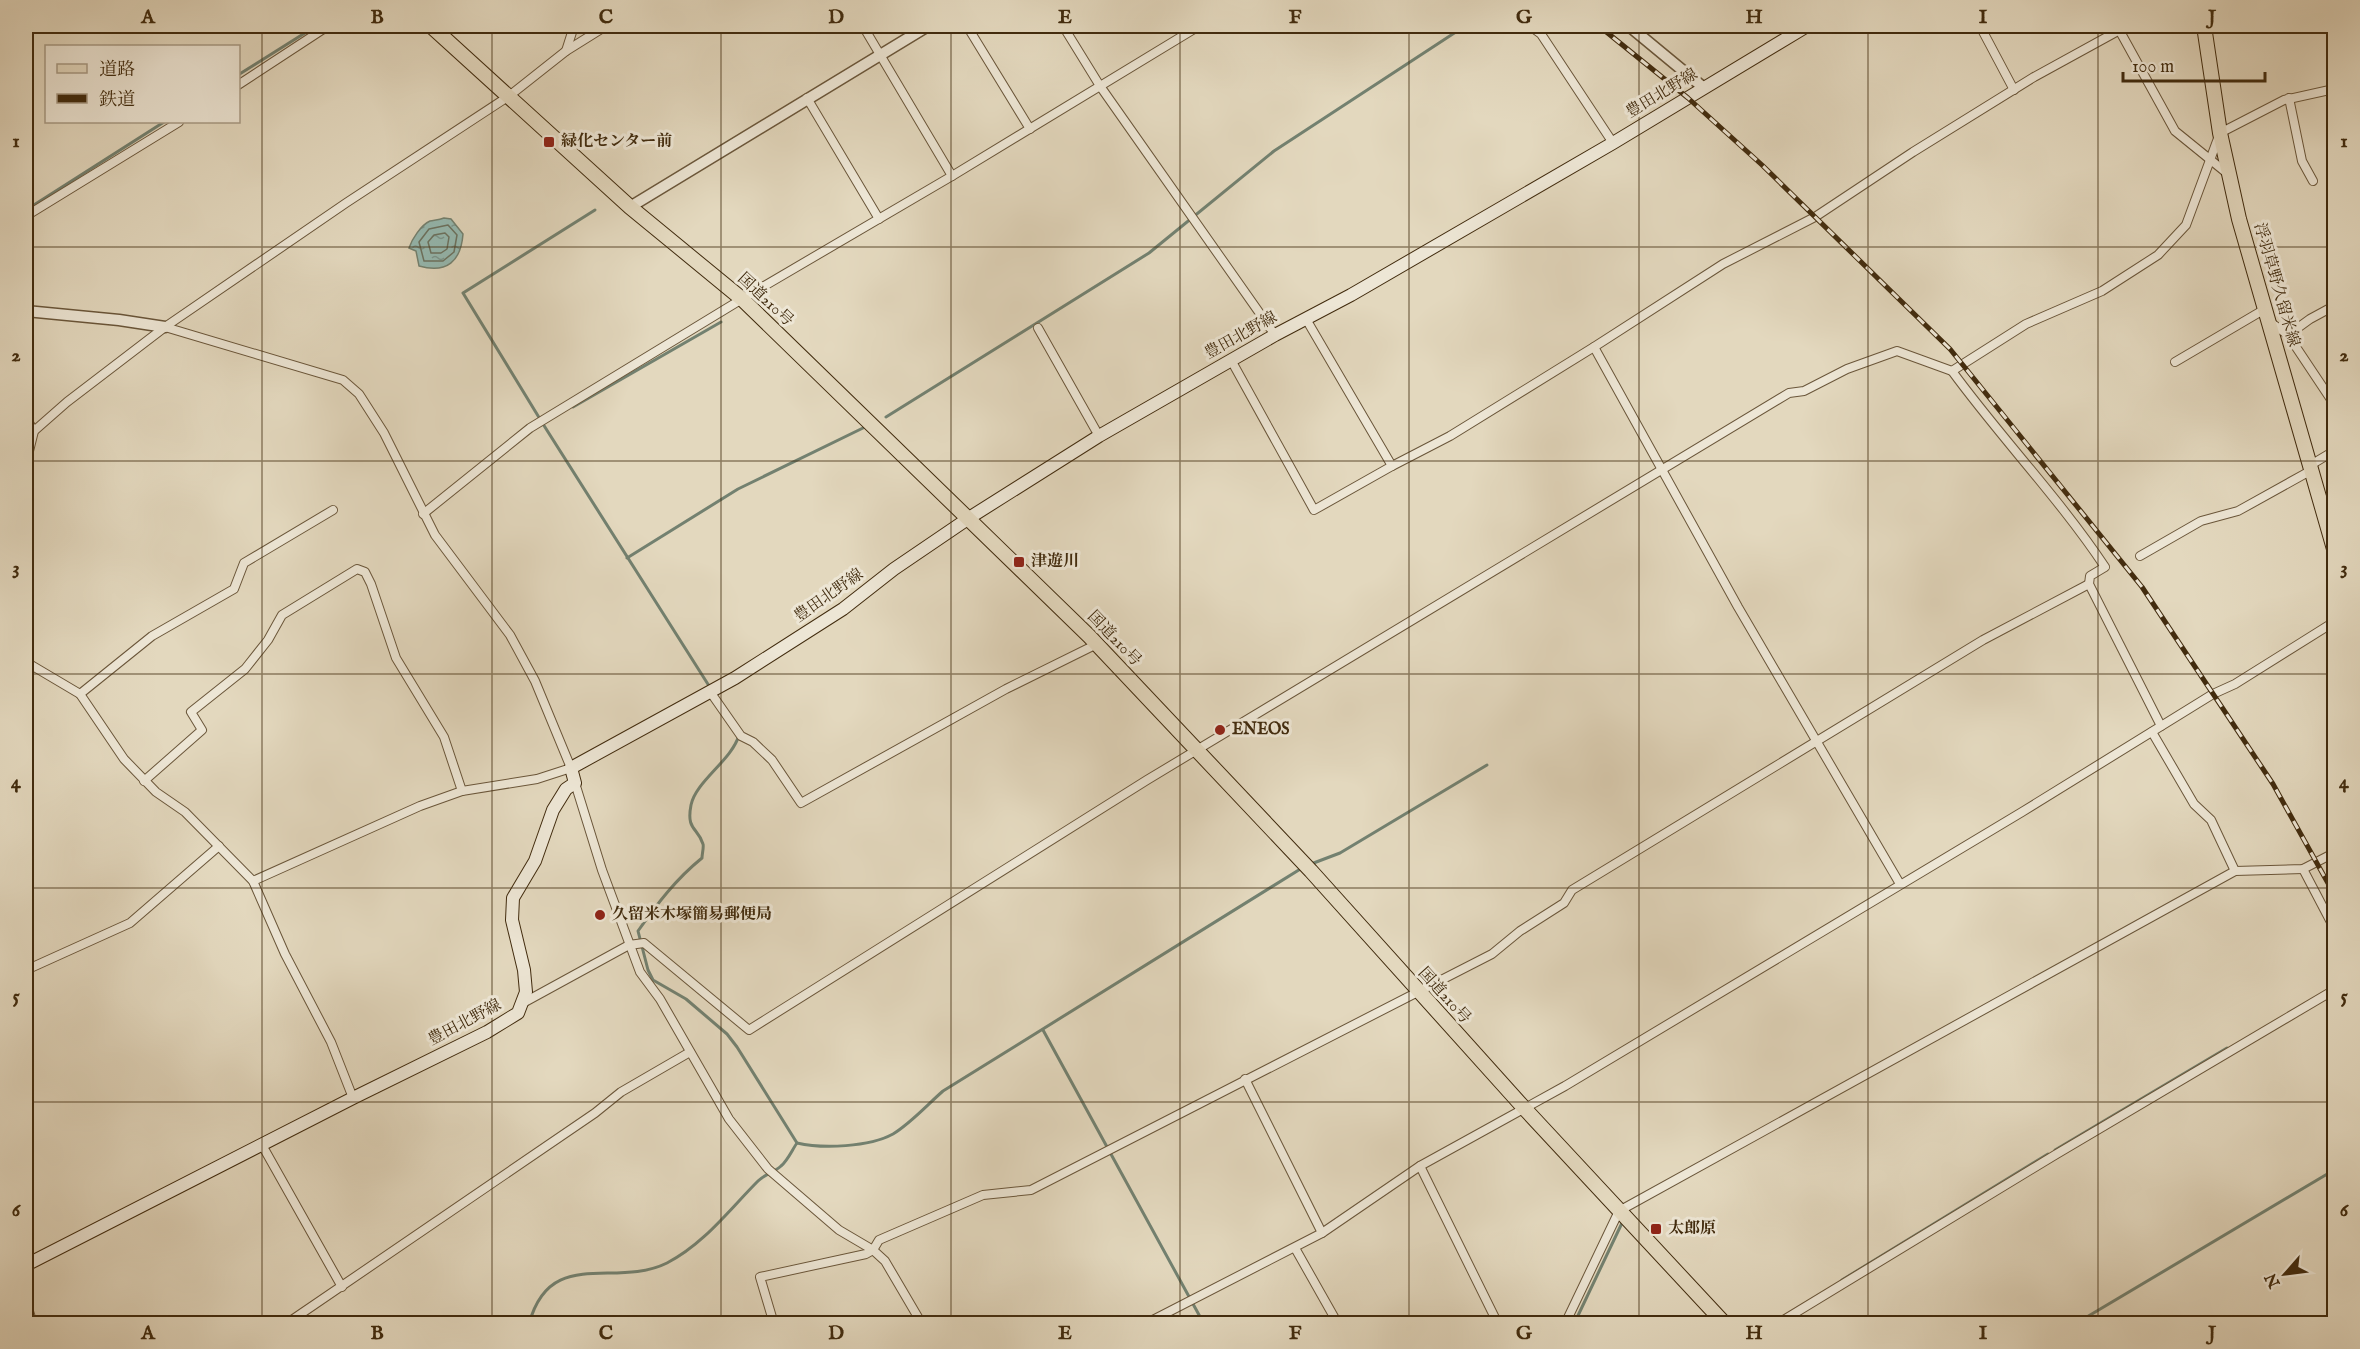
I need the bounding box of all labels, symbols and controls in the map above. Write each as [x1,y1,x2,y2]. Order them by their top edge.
text: A [140,5,156,30]
text: B [370,5,384,30]
text: C [599,5,613,30]
text: D [828,5,844,30]
text: E [1058,5,1072,30]
text: F [1289,5,1302,30]
text: G [1516,5,1533,30]
text: H [1745,5,1763,30]
text: I [1979,5,1988,30]
text: J [2205,5,2217,30]
legend [45,45,240,123]
scale bar [2123,45,2266,83]
text: 100 m [2132,56,2174,79]
text: 道路 [99,59,135,82]
street label: 豊田北野線 [1623,65,1701,123]
text: 鉄道 [99,89,135,112]
text: 1 [12,129,20,154]
text: 1 [2340,129,2348,154]
place label: 緑化センター前 [561,132,672,152]
marker: 緑化センター前 [542,135,556,149]
street label: 浮羽草野久留米線 [2249,221,2303,349]
street label: 国道210号 [733,269,797,331]
street label: 豊田北野線 [1201,308,1281,364]
text: 2 [11,343,21,368]
text: 2 [2339,343,2349,368]
place label: 津遊川 [1031,552,1079,572]
marker: 津遊川 [1012,555,1026,569]
text: 3 [12,556,20,581]
text: 3 [2340,556,2348,581]
street label: 豊田北野線 [790,565,868,627]
street label: 国道210号 [1083,607,1145,671]
place label: ENEOS [1232,720,1289,740]
marker: ENEOS [1213,723,1227,737]
text: 4 [11,770,22,795]
text: 4 [2339,770,2350,795]
place label: 久留米木塚簡易郵便局 [612,905,772,925]
marker: 久留米木塚簡易郵便局 [593,908,607,922]
street label: 国道210号 [1413,964,1475,1028]
text: 5 [12,984,20,1009]
text: 5 [2340,984,2348,1009]
street label: 豊田北野線 [425,995,505,1051]
text: 6 [12,1198,22,1223]
text: 6 [2340,1198,2350,1223]
place label: 太郎原 [1668,1219,1716,1239]
marker: 太郎原 [1649,1222,1663,1236]
north arrow [2255,1244,2315,1304]
text: N [2261,1269,2286,1292]
text: A [140,1321,156,1346]
text: B [370,1321,384,1346]
text: C [599,1321,613,1346]
text: D [828,1321,844,1346]
text: E [1058,1321,1072,1346]
text: F [1289,1321,1302,1346]
text: G [1516,1321,1533,1346]
text: H [1745,1321,1763,1346]
text: I [1979,1321,1988,1346]
text: J [2205,1321,2217,1346]

